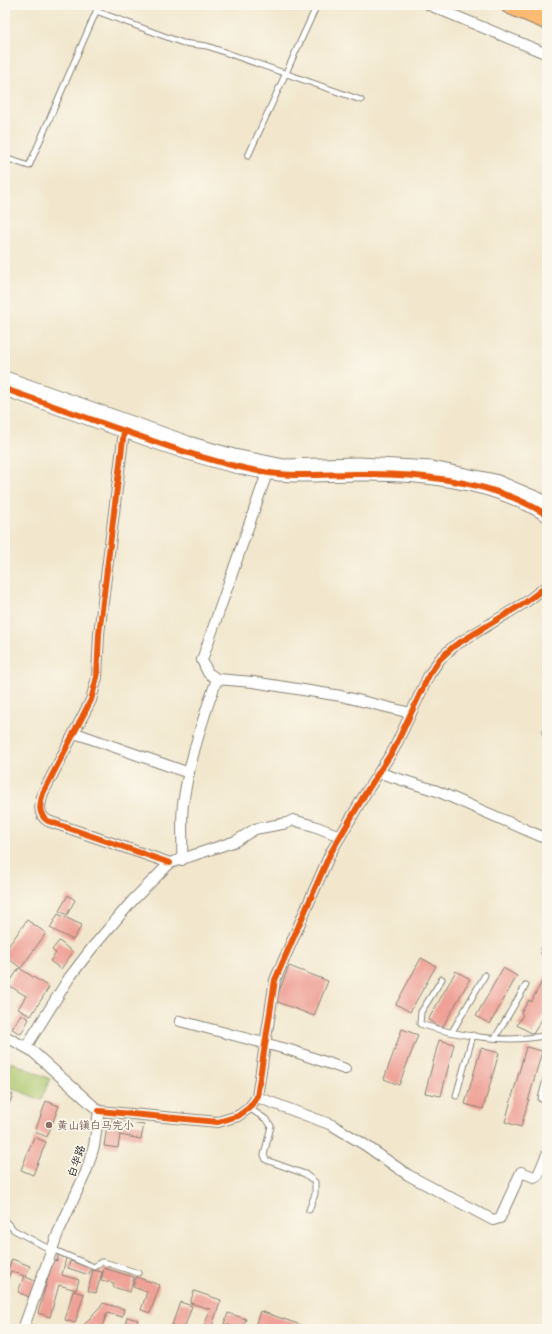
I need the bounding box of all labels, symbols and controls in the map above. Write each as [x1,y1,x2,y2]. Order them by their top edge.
place label: 黄山镇白马完小 [57,1119,134,1132]
marker: 黄山镇白马完小 [44,1120,54,1130]
street label: 白华路 [65,1143,88,1179]

